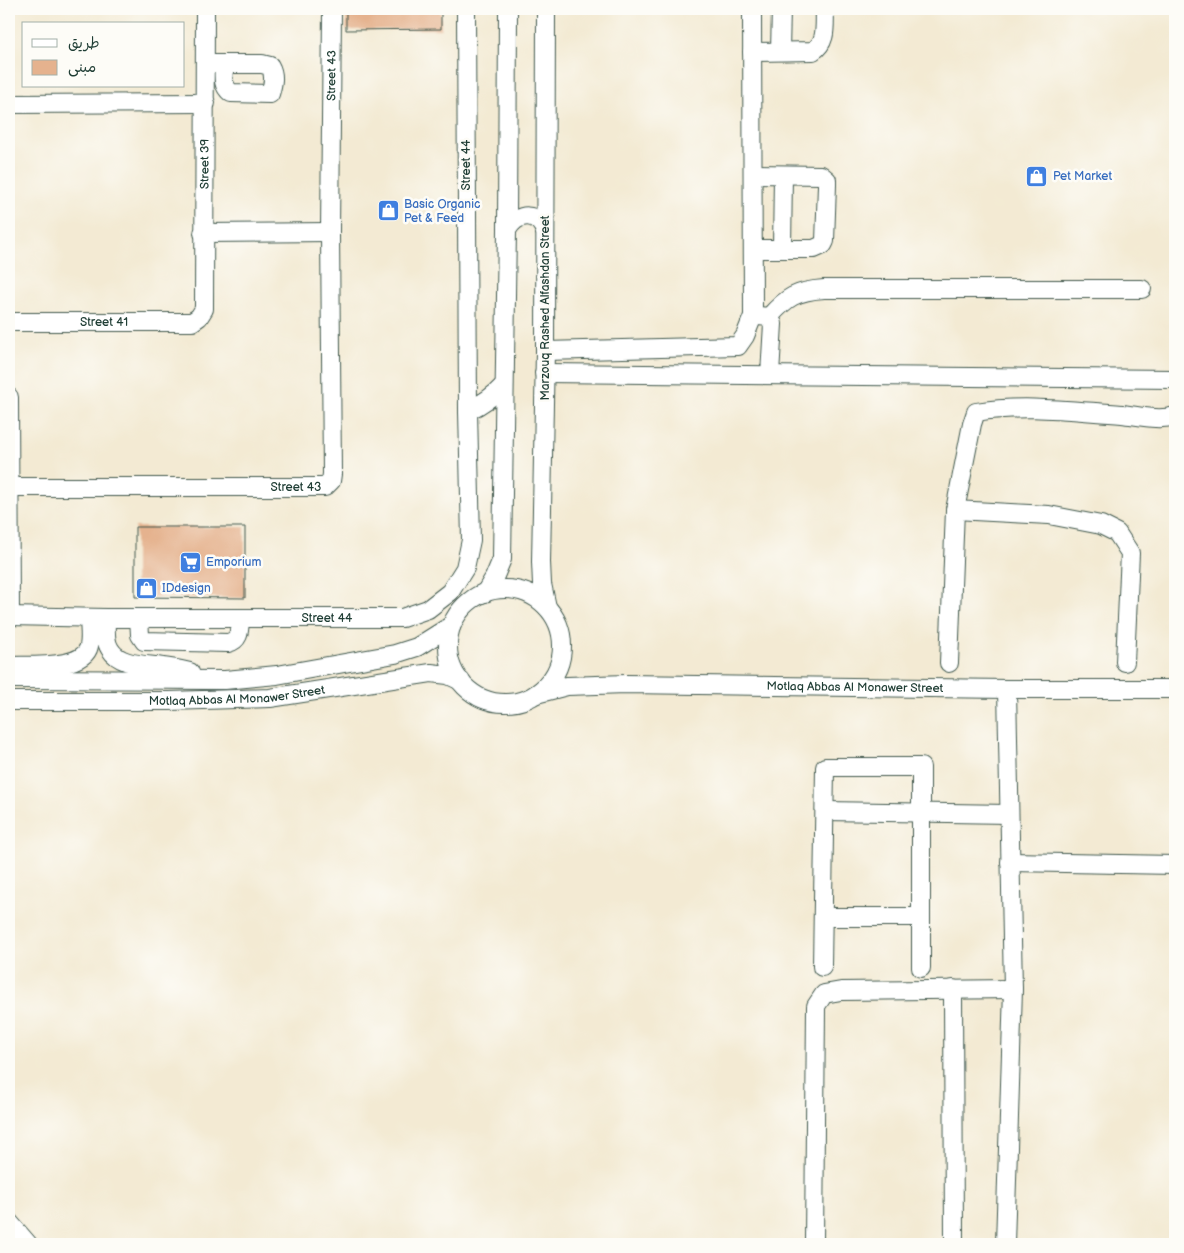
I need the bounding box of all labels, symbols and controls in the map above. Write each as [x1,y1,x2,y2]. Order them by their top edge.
legend [22,22,185,88]
text: طريق [68,34,100,53]
street label: Street 43 [324,50,340,101]
text: مبنى [68,58,96,77]
street label: Street 39 [197,139,213,189]
street label: Street 44 [459,139,474,190]
shop icon: Pet Market [1025,164,1049,188]
place label: Pet Market [1053,169,1112,184]
place label: Basic Organic Pet & Feed [404,197,480,226]
shop icon: Basic Organic Pet & Feed [376,199,400,223]
street label: Marzouq Rashed Alfashdan Street [538,215,553,401]
street label: Street 41 [80,315,128,330]
street label: Street 43 [271,480,321,495]
supermarket icon: Emporium [178,550,202,574]
place label: Emporium [206,555,261,570]
shop icon: IDdesign [134,576,158,600]
place label: IDdesign [162,581,211,596]
street label: Street 44 [302,611,353,626]
street label: Motlaq Abbas Al Monawer Street [766,679,944,696]
street label: Motlaq Abbas Al Monawer Street [149,683,326,709]

